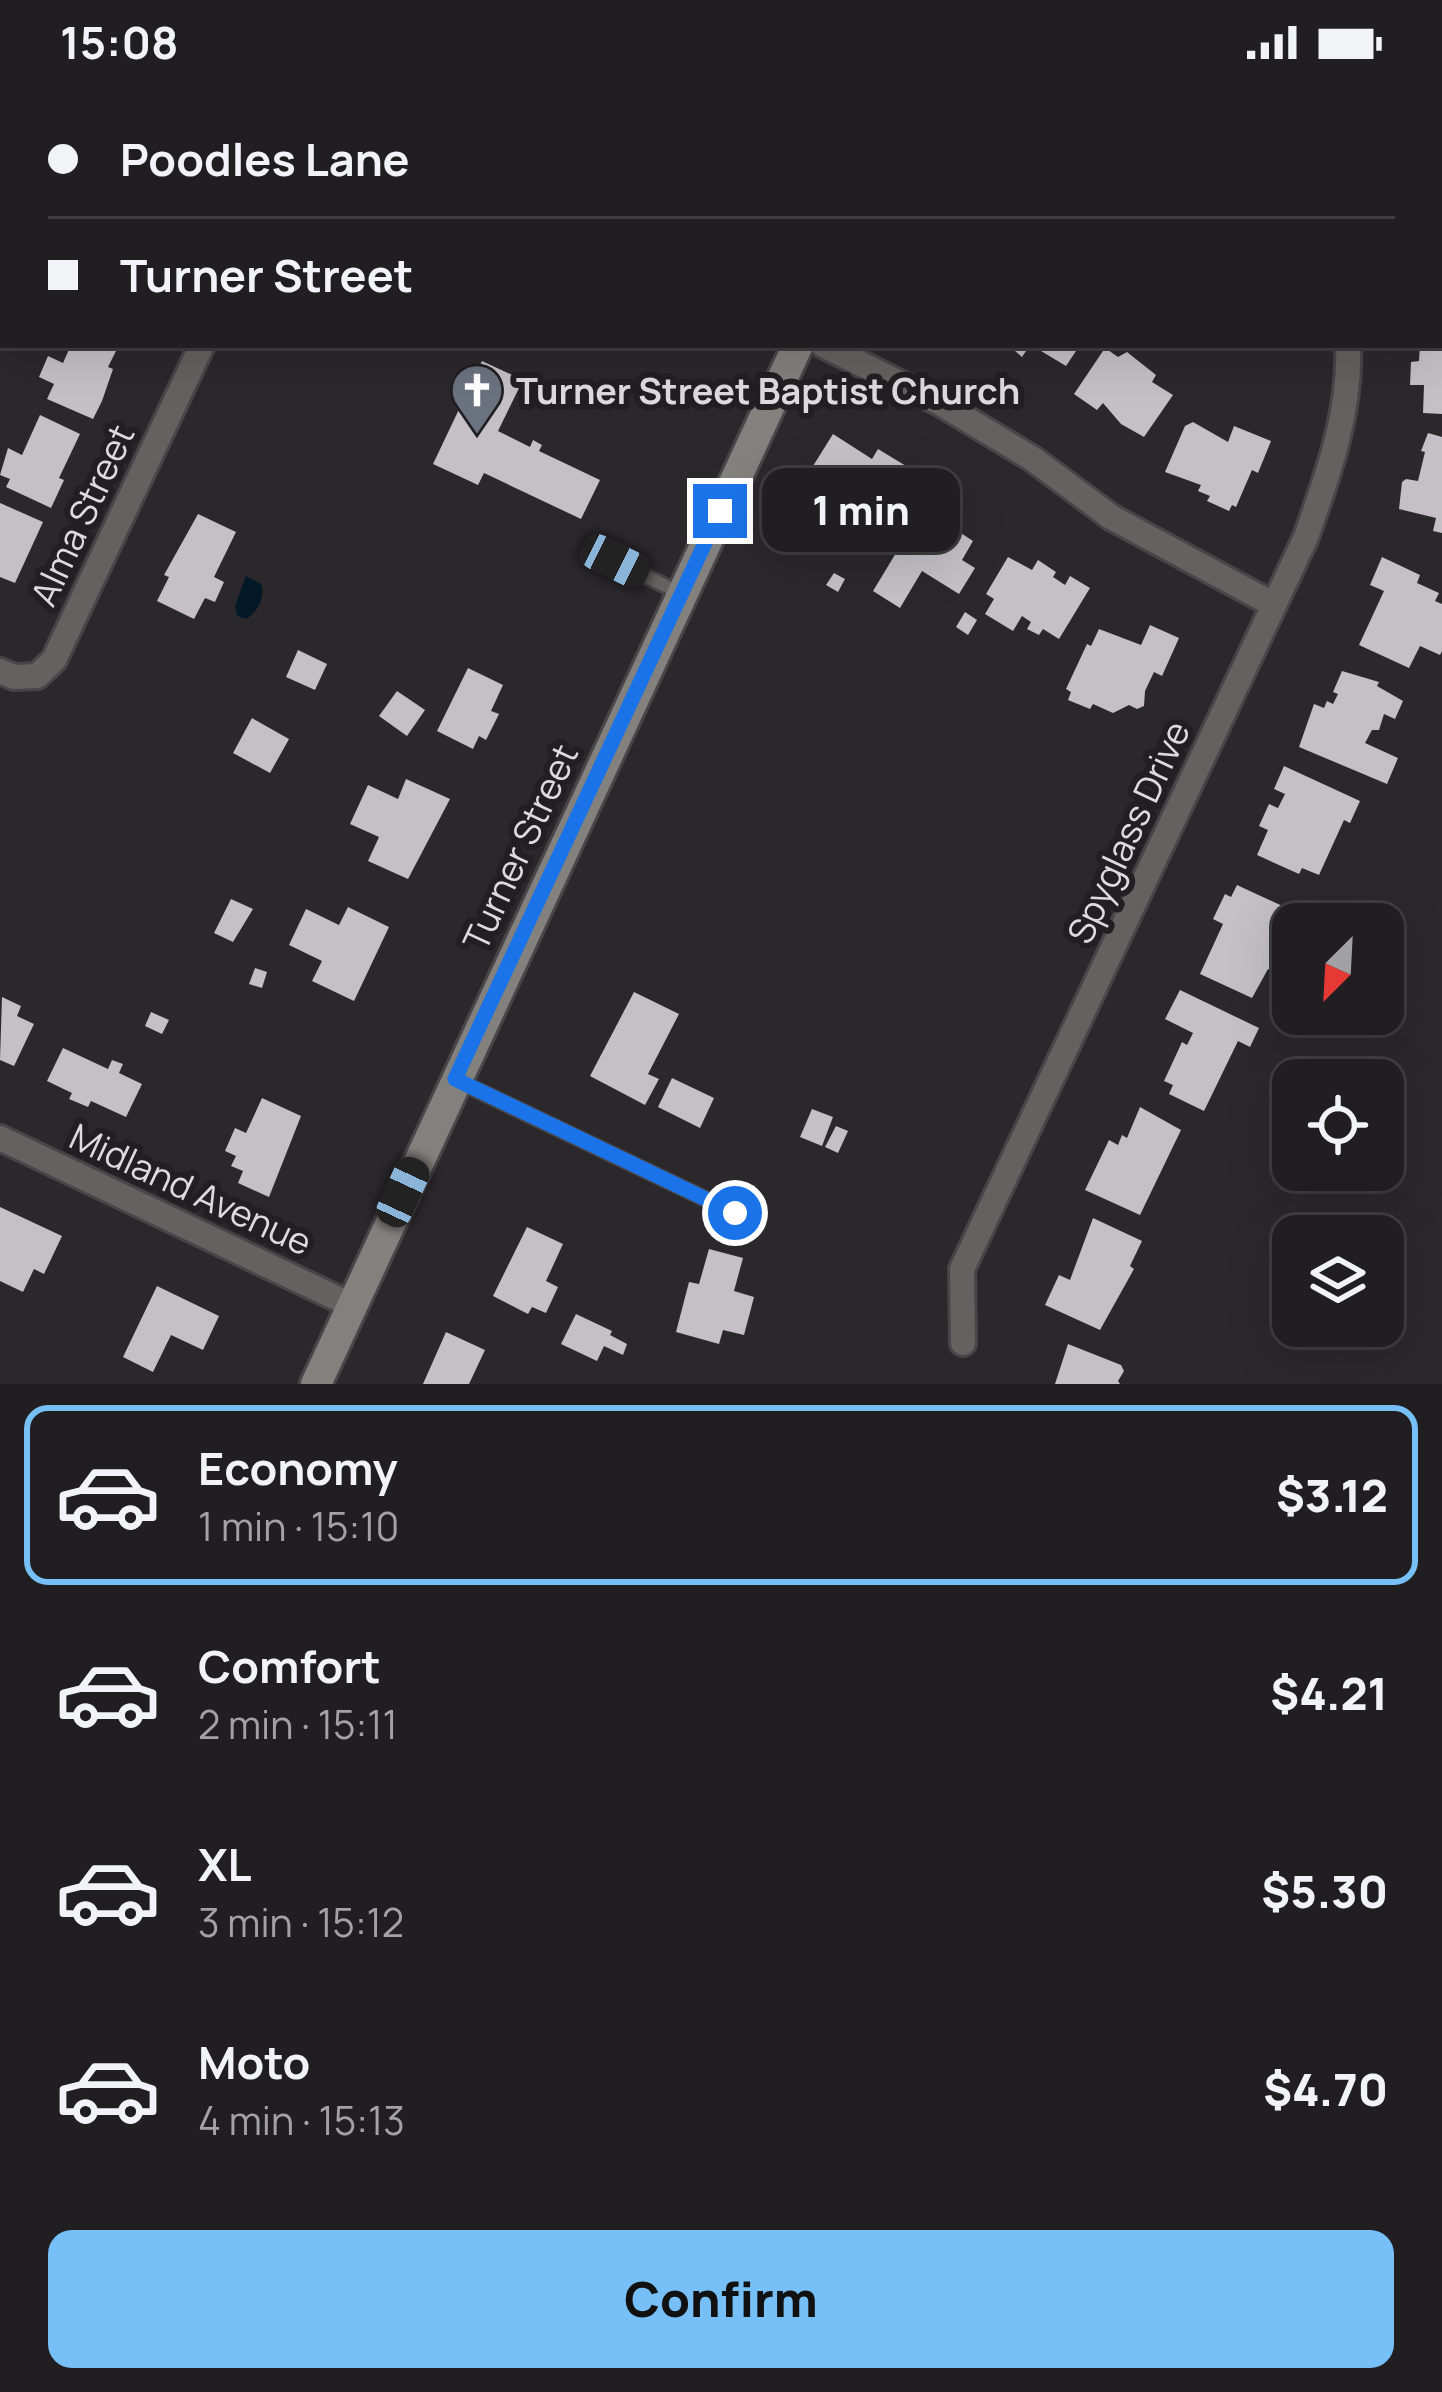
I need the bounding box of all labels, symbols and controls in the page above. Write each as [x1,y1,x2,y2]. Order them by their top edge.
text: 15:08 [60,11,179,73]
text: Poodles Lane [120,128,410,190]
text: Turner Street [120,244,413,306]
church icon: Turner Street Baptist Church [449,362,505,436]
place label: Turner Street Baptist Church [516,366,1020,415]
street label: Alma Street [19,416,145,614]
callout: 1 min [762,469,960,553]
text: 1 min [812,483,910,537]
route end [693,484,747,538]
car [575,529,655,593]
street label: Spyglass Drive [1055,713,1201,951]
street label: Turner Street [451,736,589,958]
north arrow [1272,903,1404,1035]
map controls [1272,903,1404,1347]
button: locate [1272,1059,1404,1191]
street label: Midland Avenue [62,1112,320,1266]
car [371,1152,435,1232]
route start [708,1186,762,1240]
button: layers [1272,1215,1404,1347]
text: Economy [198,1437,398,1499]
icon: car [54,1441,162,1549]
text: $3.12 [1276,1464,1388,1526]
text: 1 min · 15:10 [198,1499,399,1553]
text: Comfort [198,1635,381,1697]
icon: car [54,1639,162,1747]
text: $4.21 [1270,1662,1388,1724]
text: 2 min · 15:11 [198,1697,398,1751]
text: XL [198,1833,252,1895]
icon: car [54,1837,162,1945]
text: $5.30 [1261,1860,1388,1922]
text: 3 min · 15:12 [198,1895,404,1949]
text: Moto [198,2031,310,2093]
icon: car [54,2035,162,2143]
text: $4.70 [1263,2058,1388,2120]
text: 4 min · 15:13 [198,2093,405,2147]
button: Confirm [48,2230,1394,2368]

